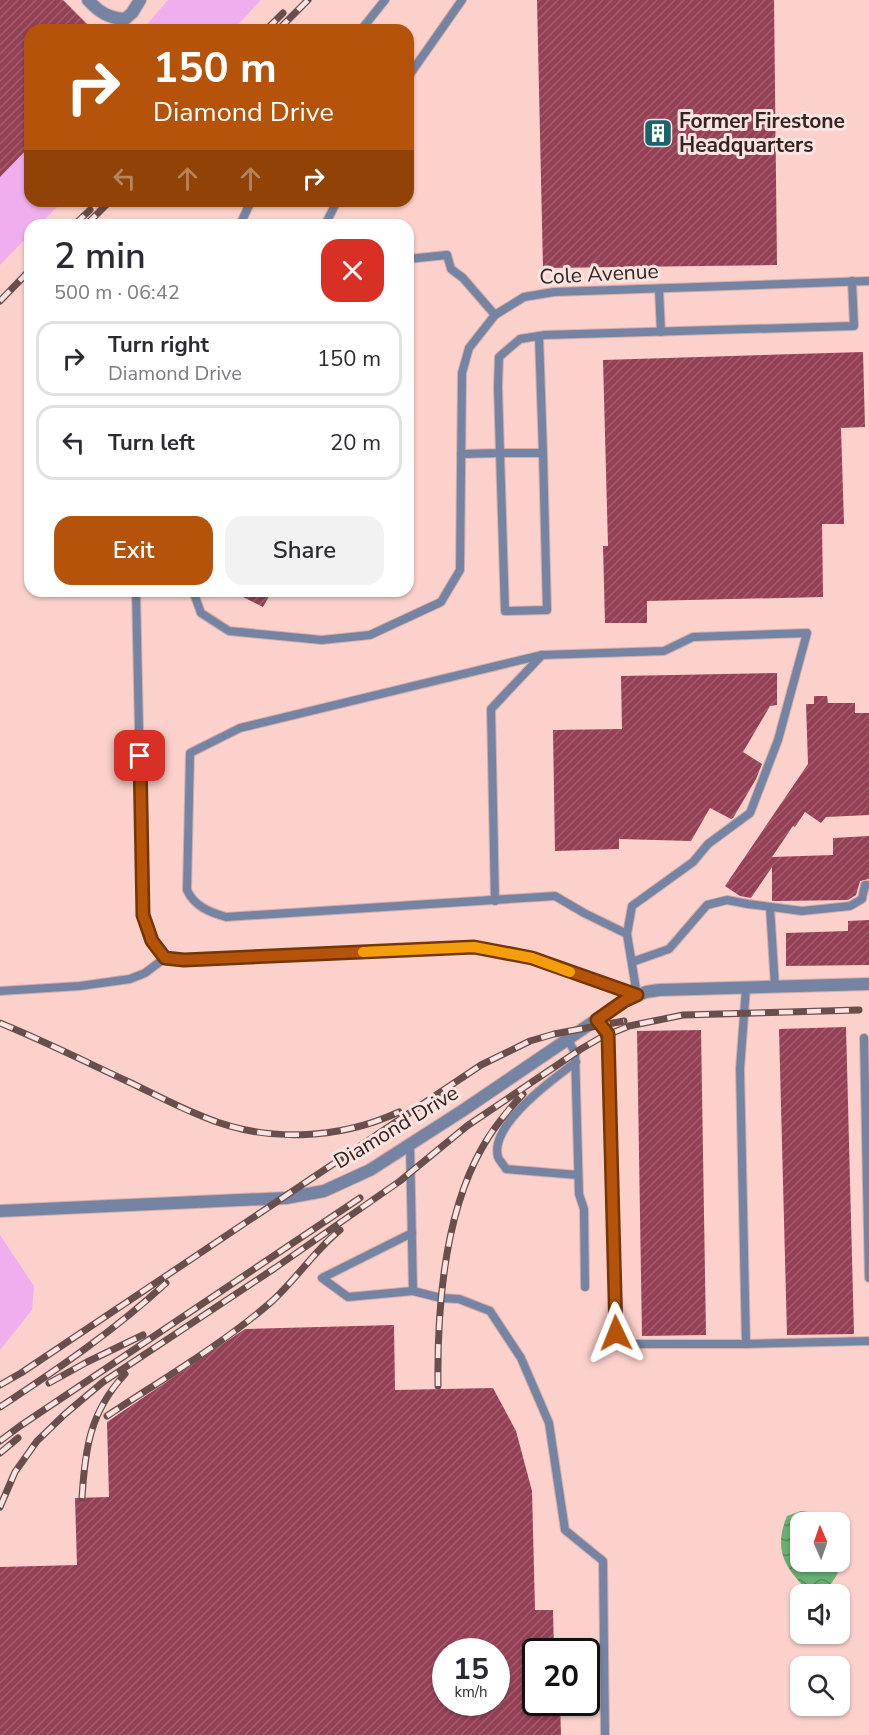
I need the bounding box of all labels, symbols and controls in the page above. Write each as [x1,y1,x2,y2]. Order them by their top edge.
text: 150 m [153,40,277,97]
icon: right [54,48,132,126]
text: Diamond Drive [153,94,334,131]
place label: Former Firestone Headquarters [679,107,845,159]
building icon: Former Firestone Headquarters [642,117,674,149]
icon: left [108,162,141,195]
icon: ahead [171,162,204,195]
icon: ahead [234,162,267,195]
icon: right [297,162,330,195]
text: 2 min [54,232,146,281]
button: close [321,239,384,302]
street label: Cole Avenue [539,257,659,291]
text: 500 m · 06:42 [54,279,180,306]
text: Turn right [108,330,209,360]
icon: right [57,342,90,375]
text: 150 m [317,344,381,374]
text: Diamond Drive [108,360,242,387]
icon: left [57,426,90,459]
text: Turn left [108,428,195,458]
text: 20 m [330,428,381,458]
button: Exit [54,516,213,585]
button: Share [225,516,384,585]
pin [114,730,165,781]
icon: arrive [123,739,156,772]
street label: Diamond Drive [329,1079,463,1175]
position arrow [584,1301,648,1365]
north arrow [790,1512,850,1572]
map controls [790,1512,850,1716]
button: sound [790,1584,850,1644]
speed limit sign: 20 [522,1638,600,1716]
text: 15 [453,1649,489,1690]
button: search [790,1656,850,1716]
text: km/h [454,1682,488,1702]

